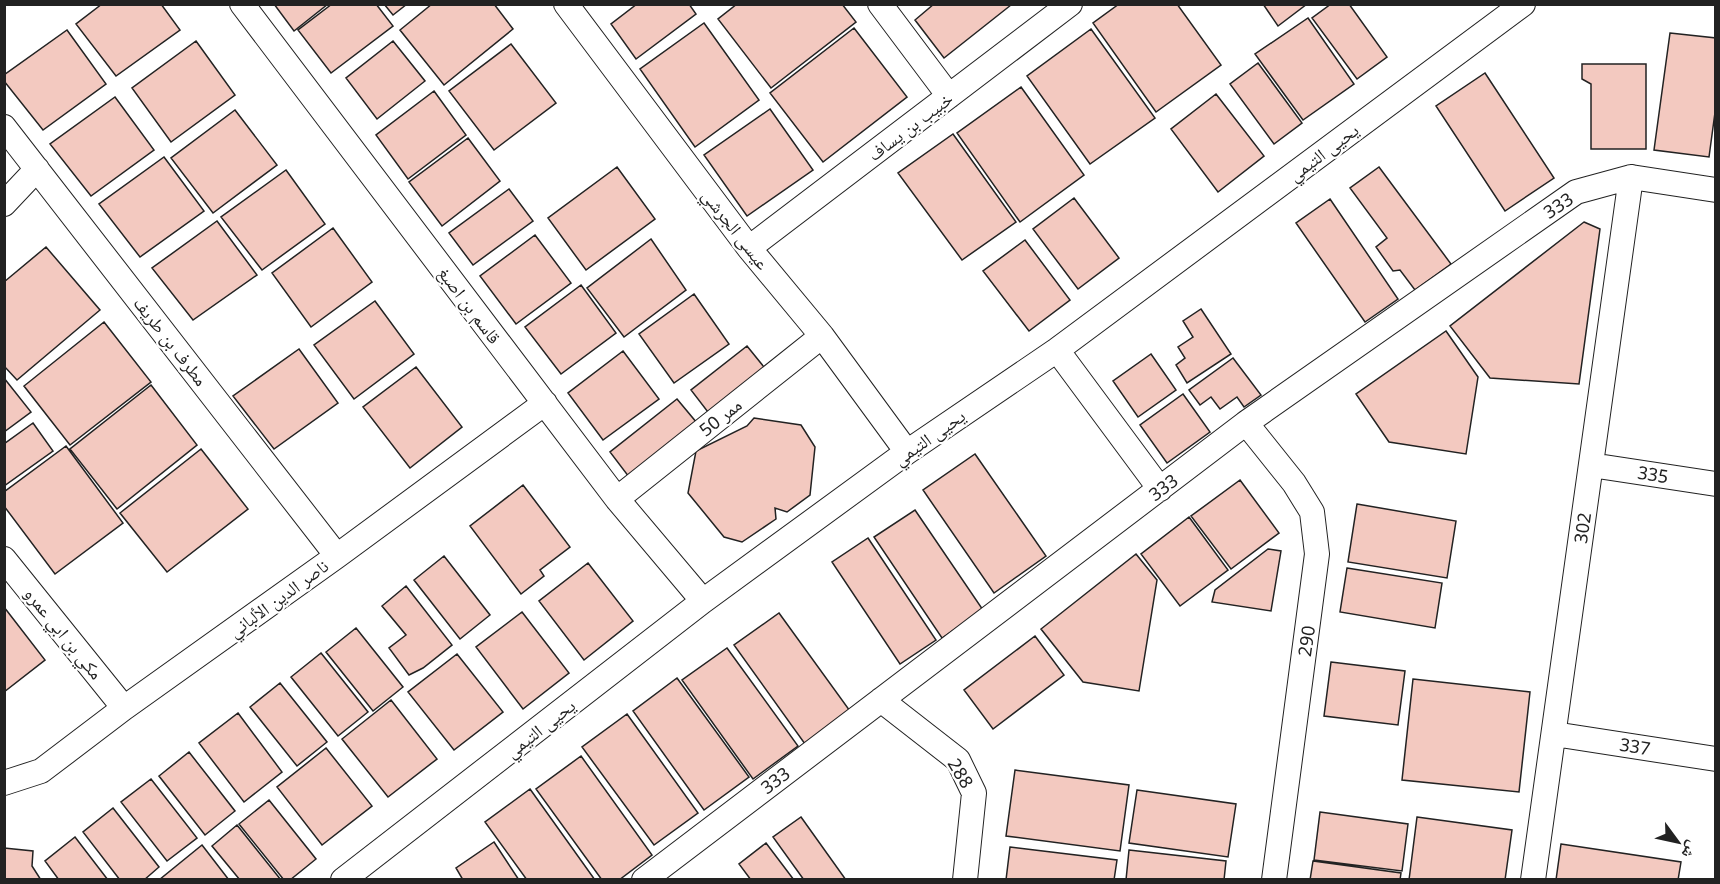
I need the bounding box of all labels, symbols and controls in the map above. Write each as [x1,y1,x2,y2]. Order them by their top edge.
street label: خبيب بن يساف [863,86,957,166]
street label: يحيى التيمي [1283,118,1365,189]
street label: عيسى الجرشي [694,184,775,276]
street label: 333 [1538,186,1578,224]
street label: قاسم بن اصبغ [432,262,507,349]
street label: مطرف بن طريف [129,291,213,391]
street label: ممر 50 [694,393,746,441]
street label: يحيى التيمي [888,403,972,473]
street label: 335 [1636,460,1670,488]
street label: 333 [1143,468,1183,506]
street label: 302 [1568,511,1596,545]
street label: ناصر الدين الألباني [223,554,335,645]
street label: مكي بن ابي عمرو [17,582,109,686]
street label: 290 [1292,624,1320,658]
street label: يحيى التيمي [500,693,582,766]
street label: 337 [1618,732,1652,760]
street label: 288 [943,754,979,792]
street label: 333 [755,761,795,799]
north arrow [1648,812,1708,872]
text: ش [1677,837,1704,863]

